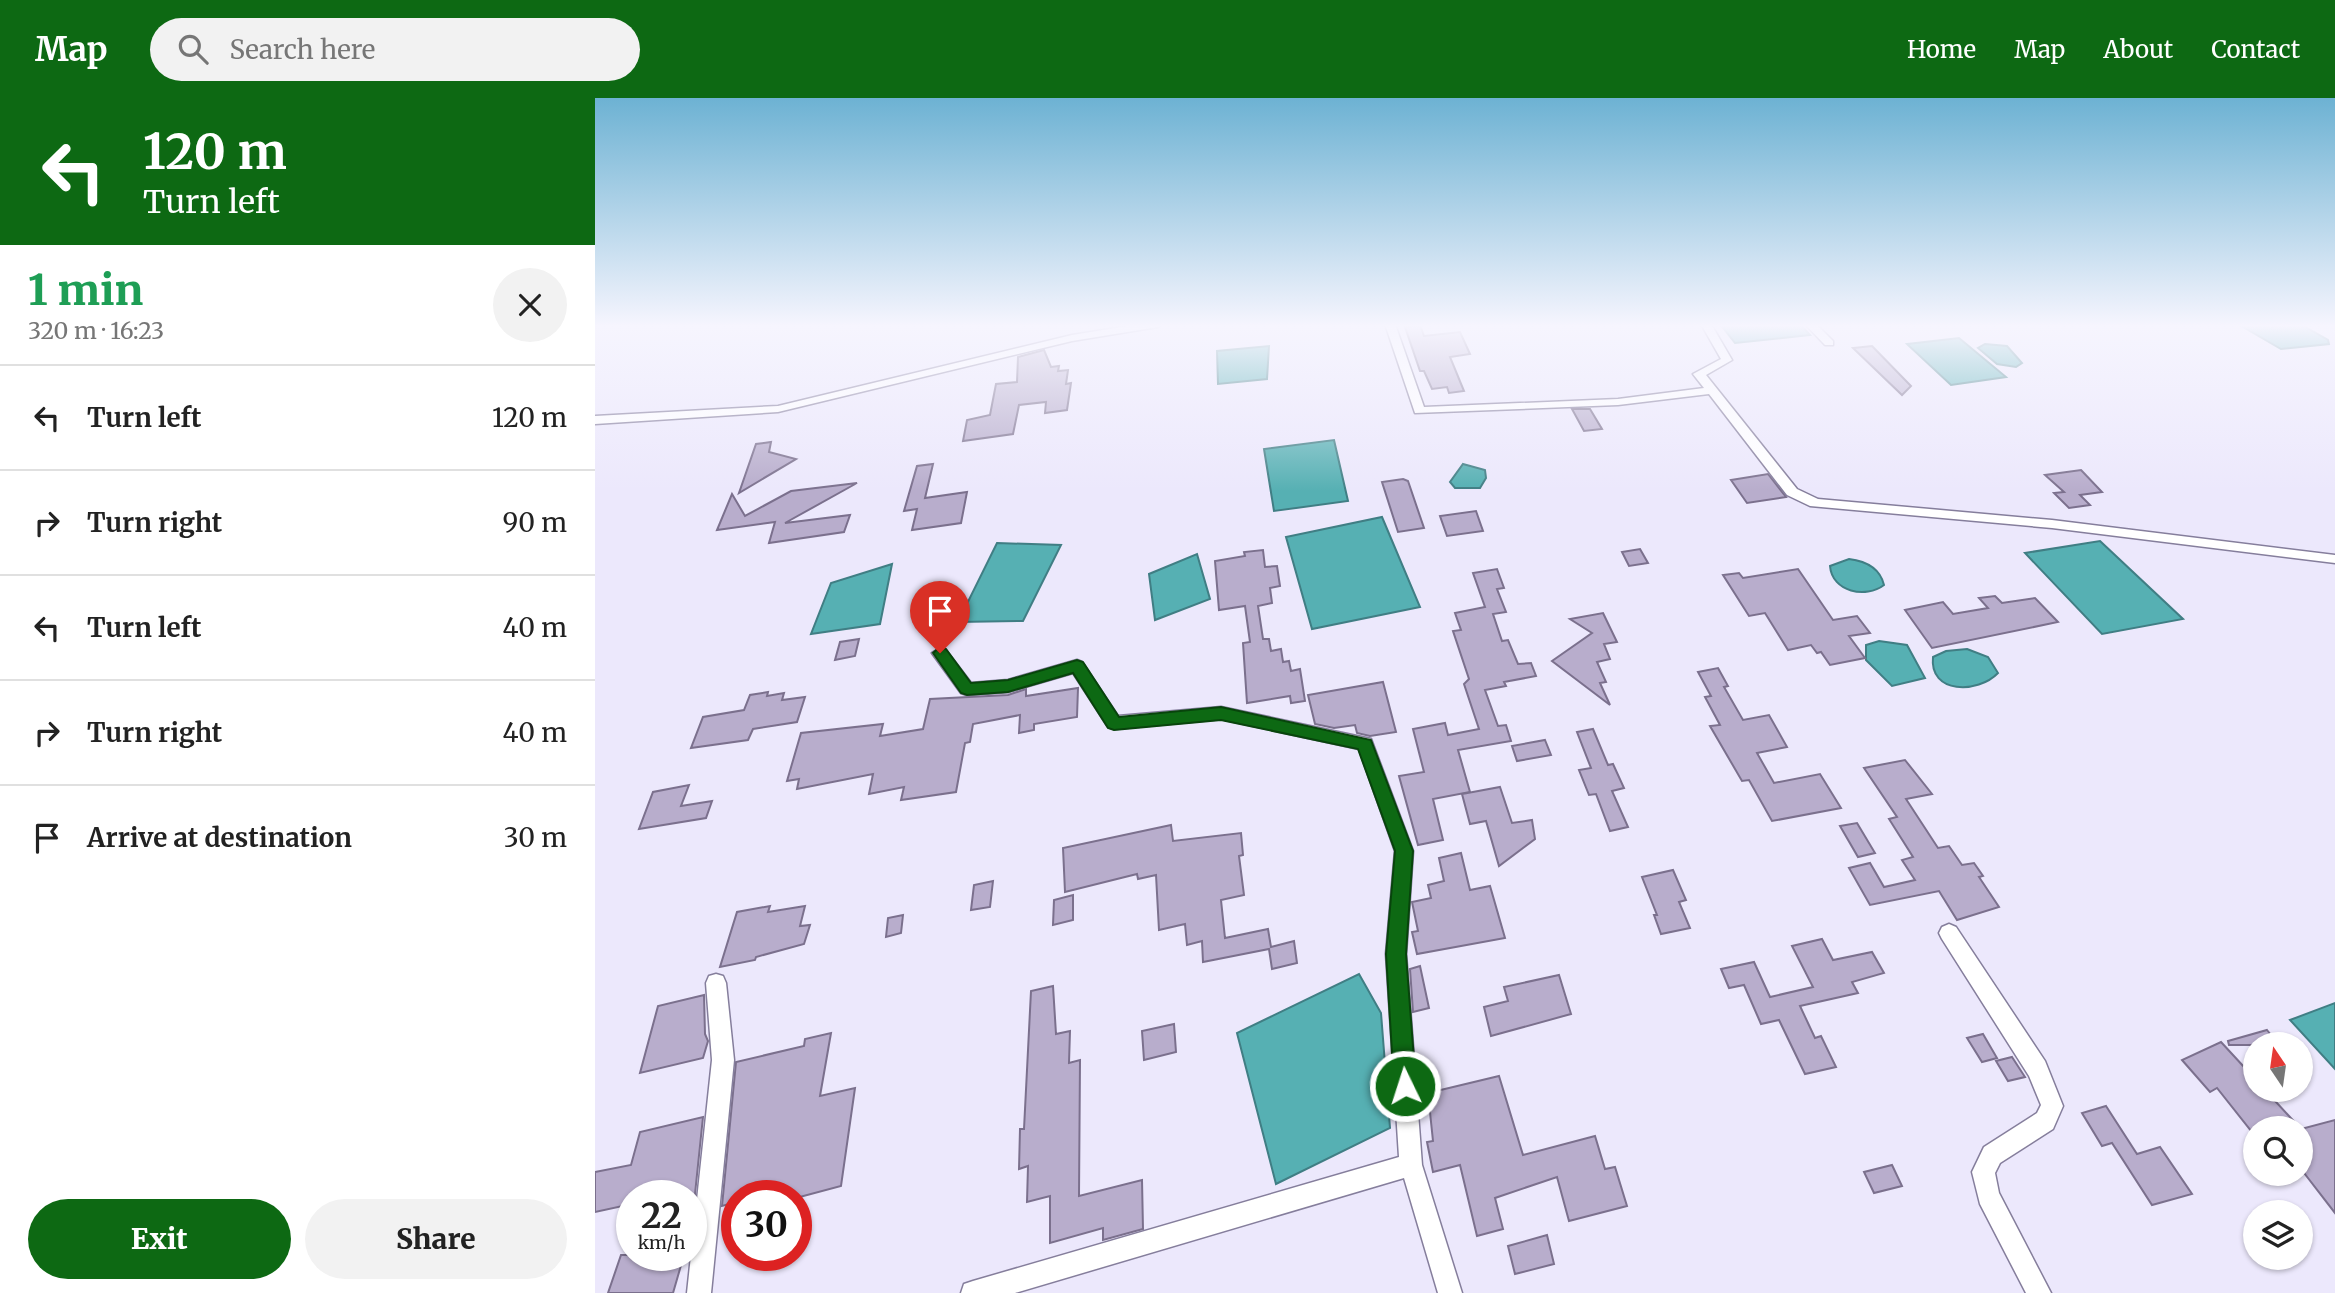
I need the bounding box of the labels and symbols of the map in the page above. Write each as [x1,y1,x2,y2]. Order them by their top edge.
pin [910,581,970,653]
north arrow [2243,1032,2313,1102]
position arrow [1368,1049,1442,1123]
speed limit sign: 30 [721,1180,812,1271]

